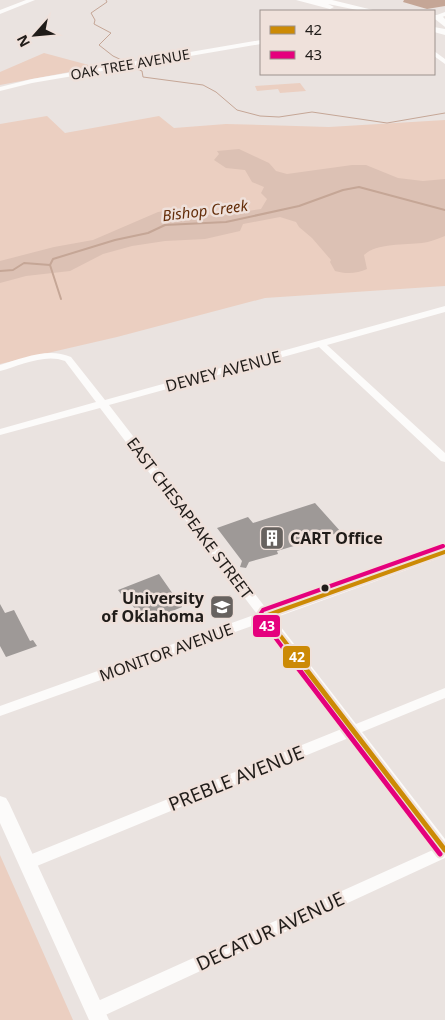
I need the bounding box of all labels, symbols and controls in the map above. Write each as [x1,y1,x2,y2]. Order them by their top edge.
north arrow [10,10,60,60]
legend [260,10,435,75]
text: 42 [305,19,322,39]
text: N [12,32,34,51]
street label: OAK TREE AVENUE [69,44,191,84]
text: 43 [305,44,322,64]
water label: Bishop Creek [161,195,249,225]
street label: DEWEY AVENUE [163,345,283,397]
street label: EAST CHESAPEAKE STREET [122,433,258,603]
building icon: CART Office [259,525,285,551]
place label: CART Office [290,527,383,549]
unlabelled marker [320,583,330,593]
place label: University of Oklahoma [101,587,205,627]
school or university icon: University of Oklahoma [209,594,235,620]
line badge: 43 [252,614,281,638]
text: 43 [259,616,275,635]
street label: MONITOR AVENUE [96,618,236,686]
line badge: 42 [282,645,311,669]
text: 42 [289,647,305,666]
street label: PREBLE AVENUE [164,739,308,817]
street label: DECATUR AVENUE [192,885,348,977]

